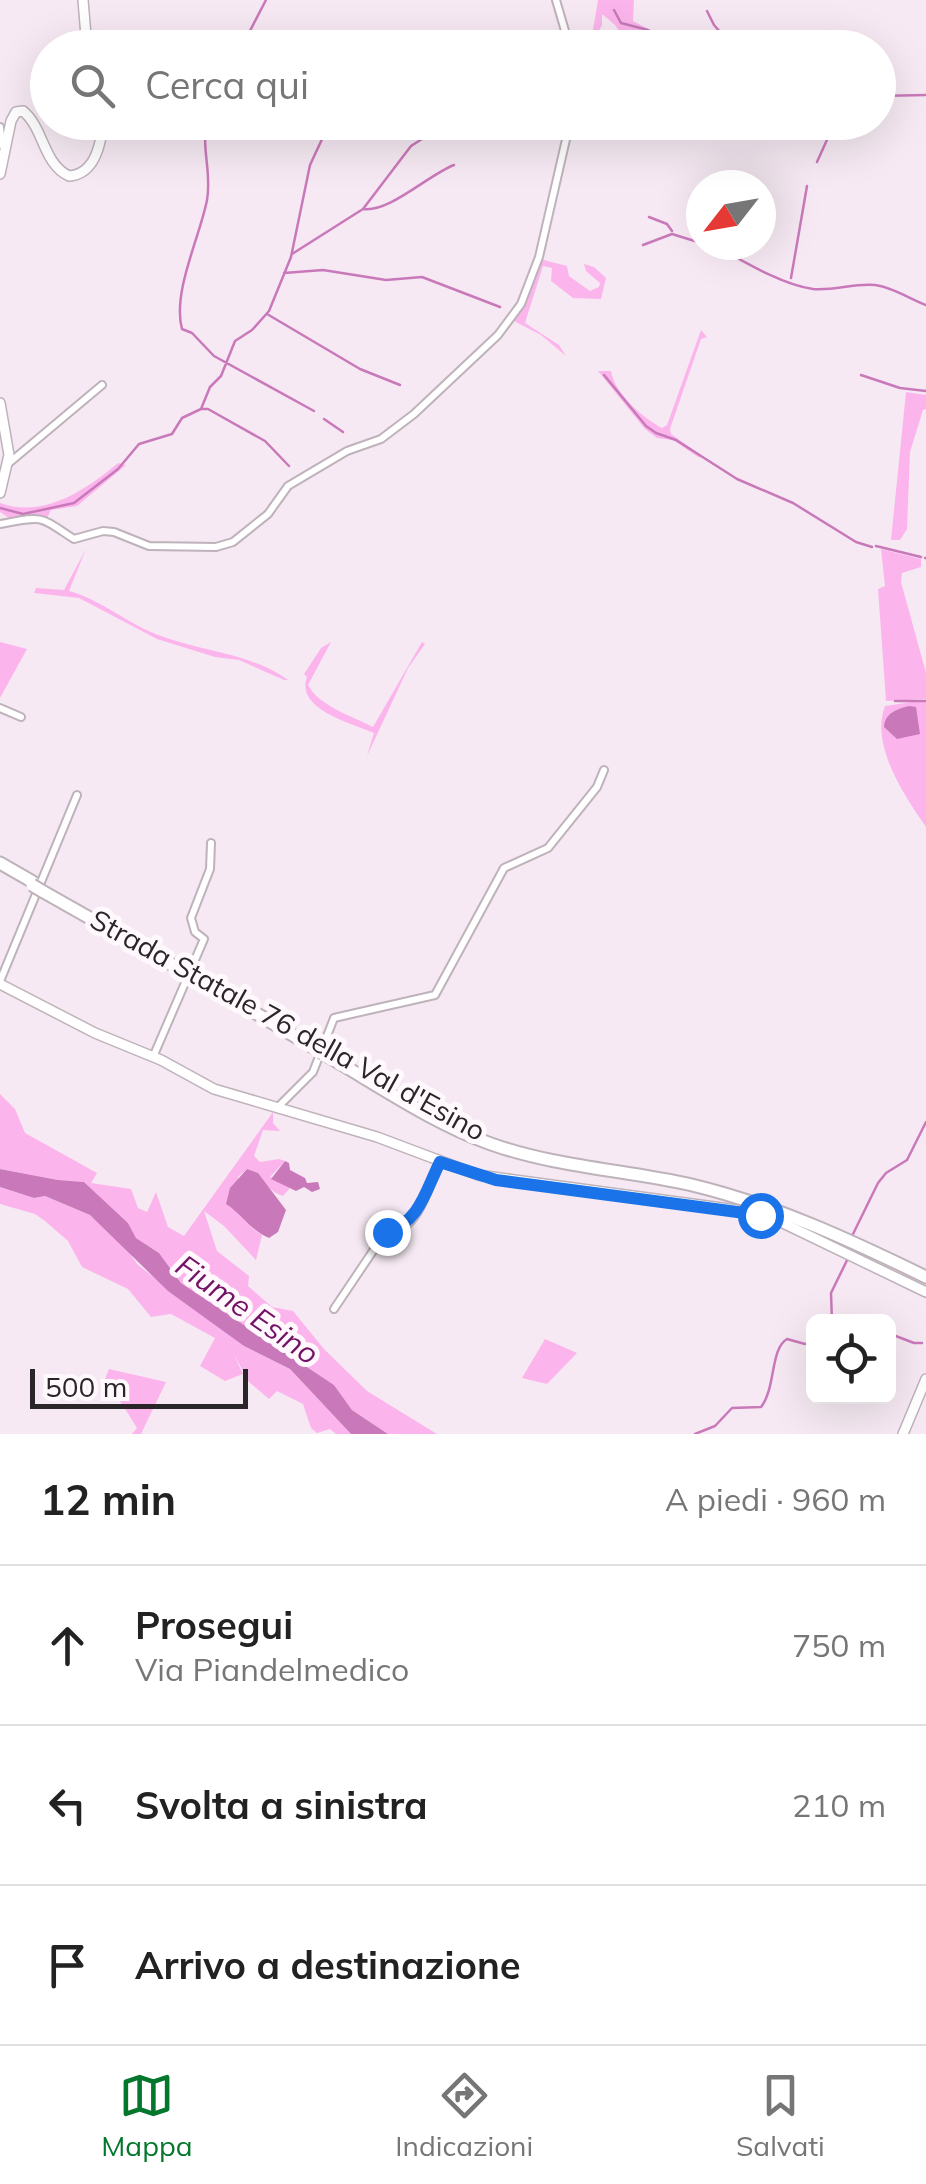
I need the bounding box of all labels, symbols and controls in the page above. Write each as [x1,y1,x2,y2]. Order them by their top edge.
search box [30,30,896,140]
icon: search [65,58,120,113]
text: Cerca qui [145,61,309,109]
north arrow [686,170,776,260]
street label: Strada Statale 76 della Val d'Esino [85,901,492,1148]
route start [738,1193,784,1239]
route end [365,1210,411,1256]
water label: Fiume Esino [169,1246,326,1372]
map controls [806,1314,896,1404]
button: locate [806,1314,896,1404]
scale bar [30,1364,248,1408]
text: 500 m [45,1369,127,1404]
text: 12 min [40,1473,176,1526]
text: A piedi · 960 m [665,1479,886,1519]
text: Prosegui [135,1601,293,1649]
icon: ahead [40,1618,95,1673]
text: 750 m [792,1625,886,1665]
text: Via Piandelmedico [135,1649,409,1689]
icon: left [40,1778,95,1833]
text: Svolta a sinistra [135,1781,428,1829]
text: 210 m [792,1785,886,1825]
icon: arrive [40,1938,95,1993]
text: Arrivo a destinazione [135,1941,521,1989]
tab: Mappa [101,2068,193,2163]
tab: Indicazioni [395,2068,533,2163]
tab: Salvati [736,2068,825,2163]

